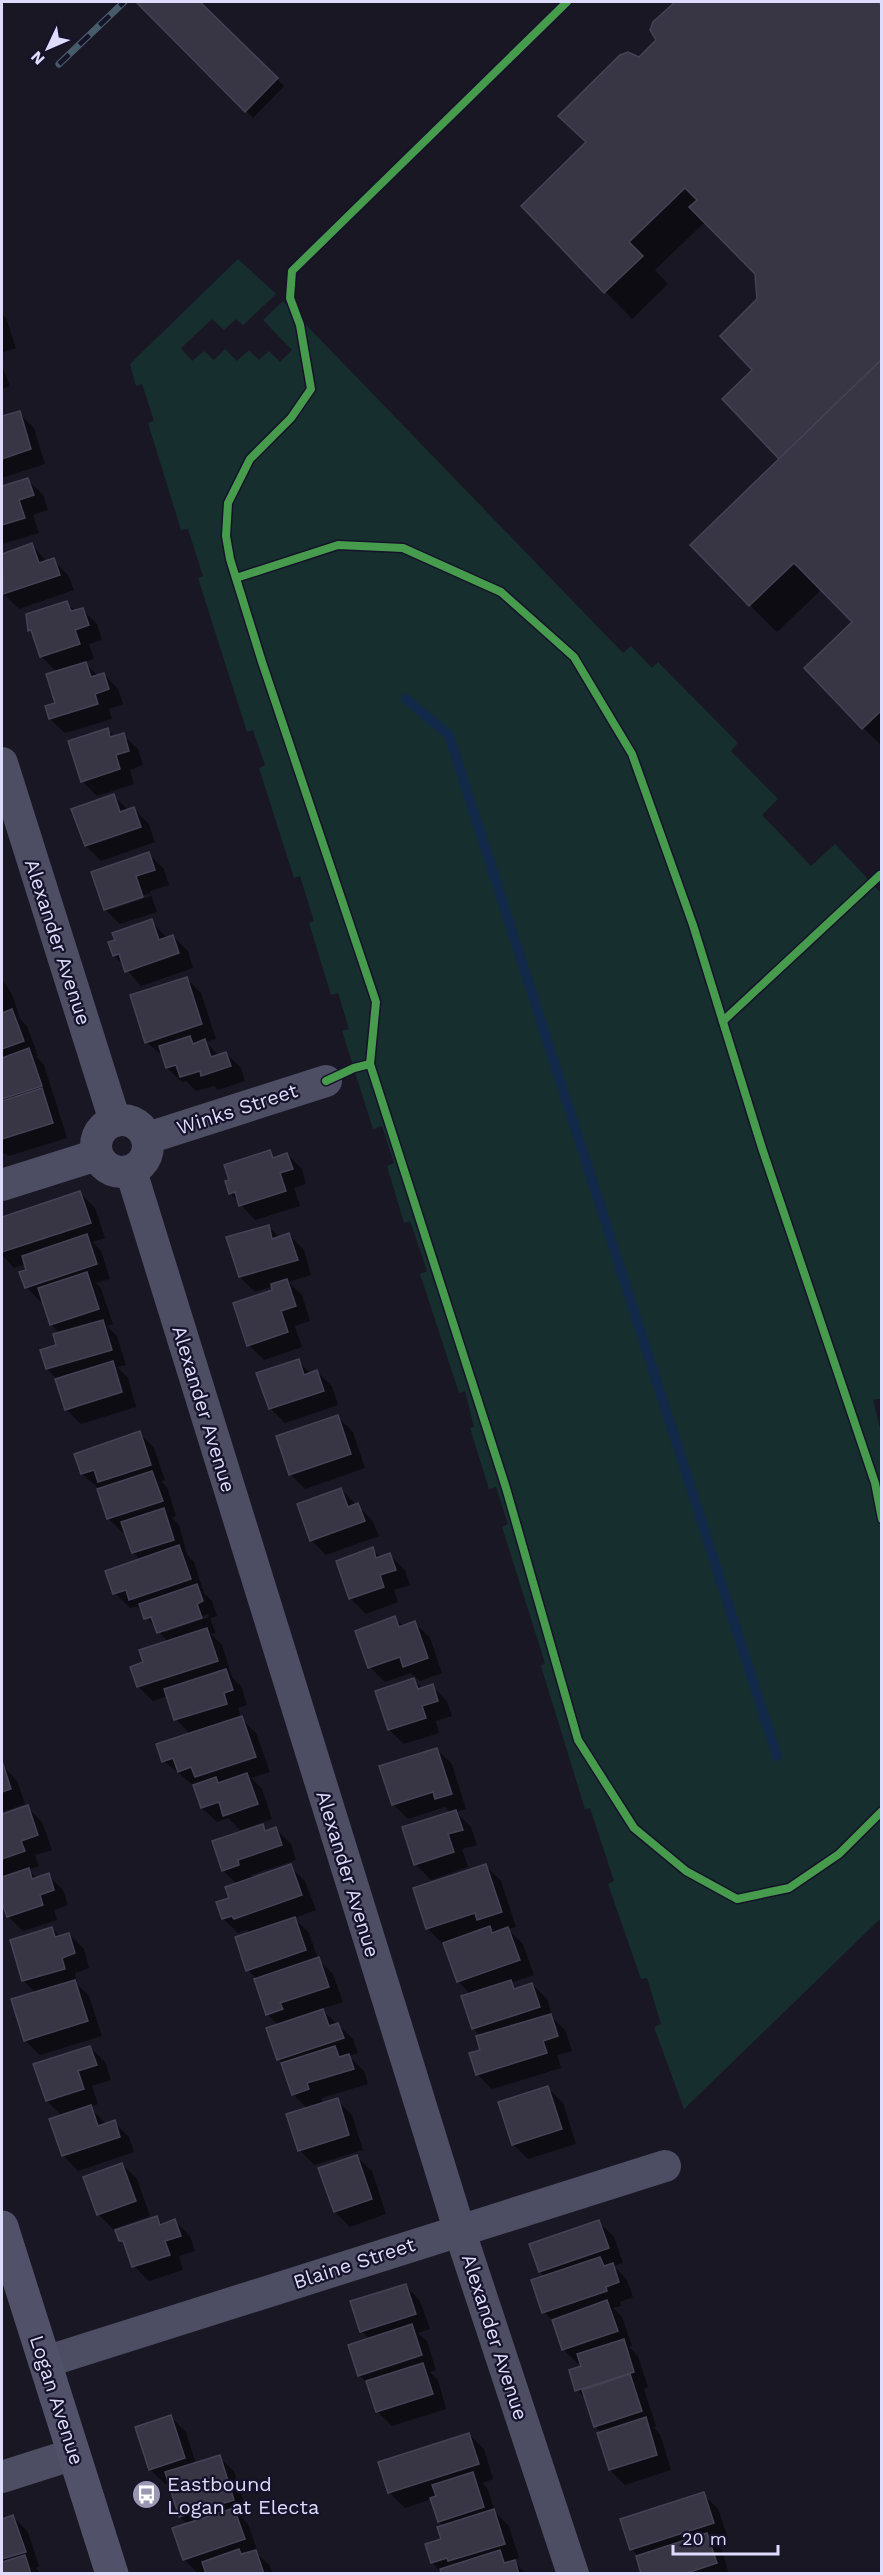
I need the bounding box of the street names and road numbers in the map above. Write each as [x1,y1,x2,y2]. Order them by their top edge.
street label: Alexander Avenue [20,856,96,1028]
street label: Winks Street [174,1078,301,1140]
street label: Alexander Avenue [167,1323,241,1495]
street label: Alexander Avenue [311,1788,385,1960]
street label: Blaine Street [290,2232,419,2294]
street label: Alexander Avenue [457,2251,533,2423]
street label: Logan Avenue [25,2332,89,2468]

